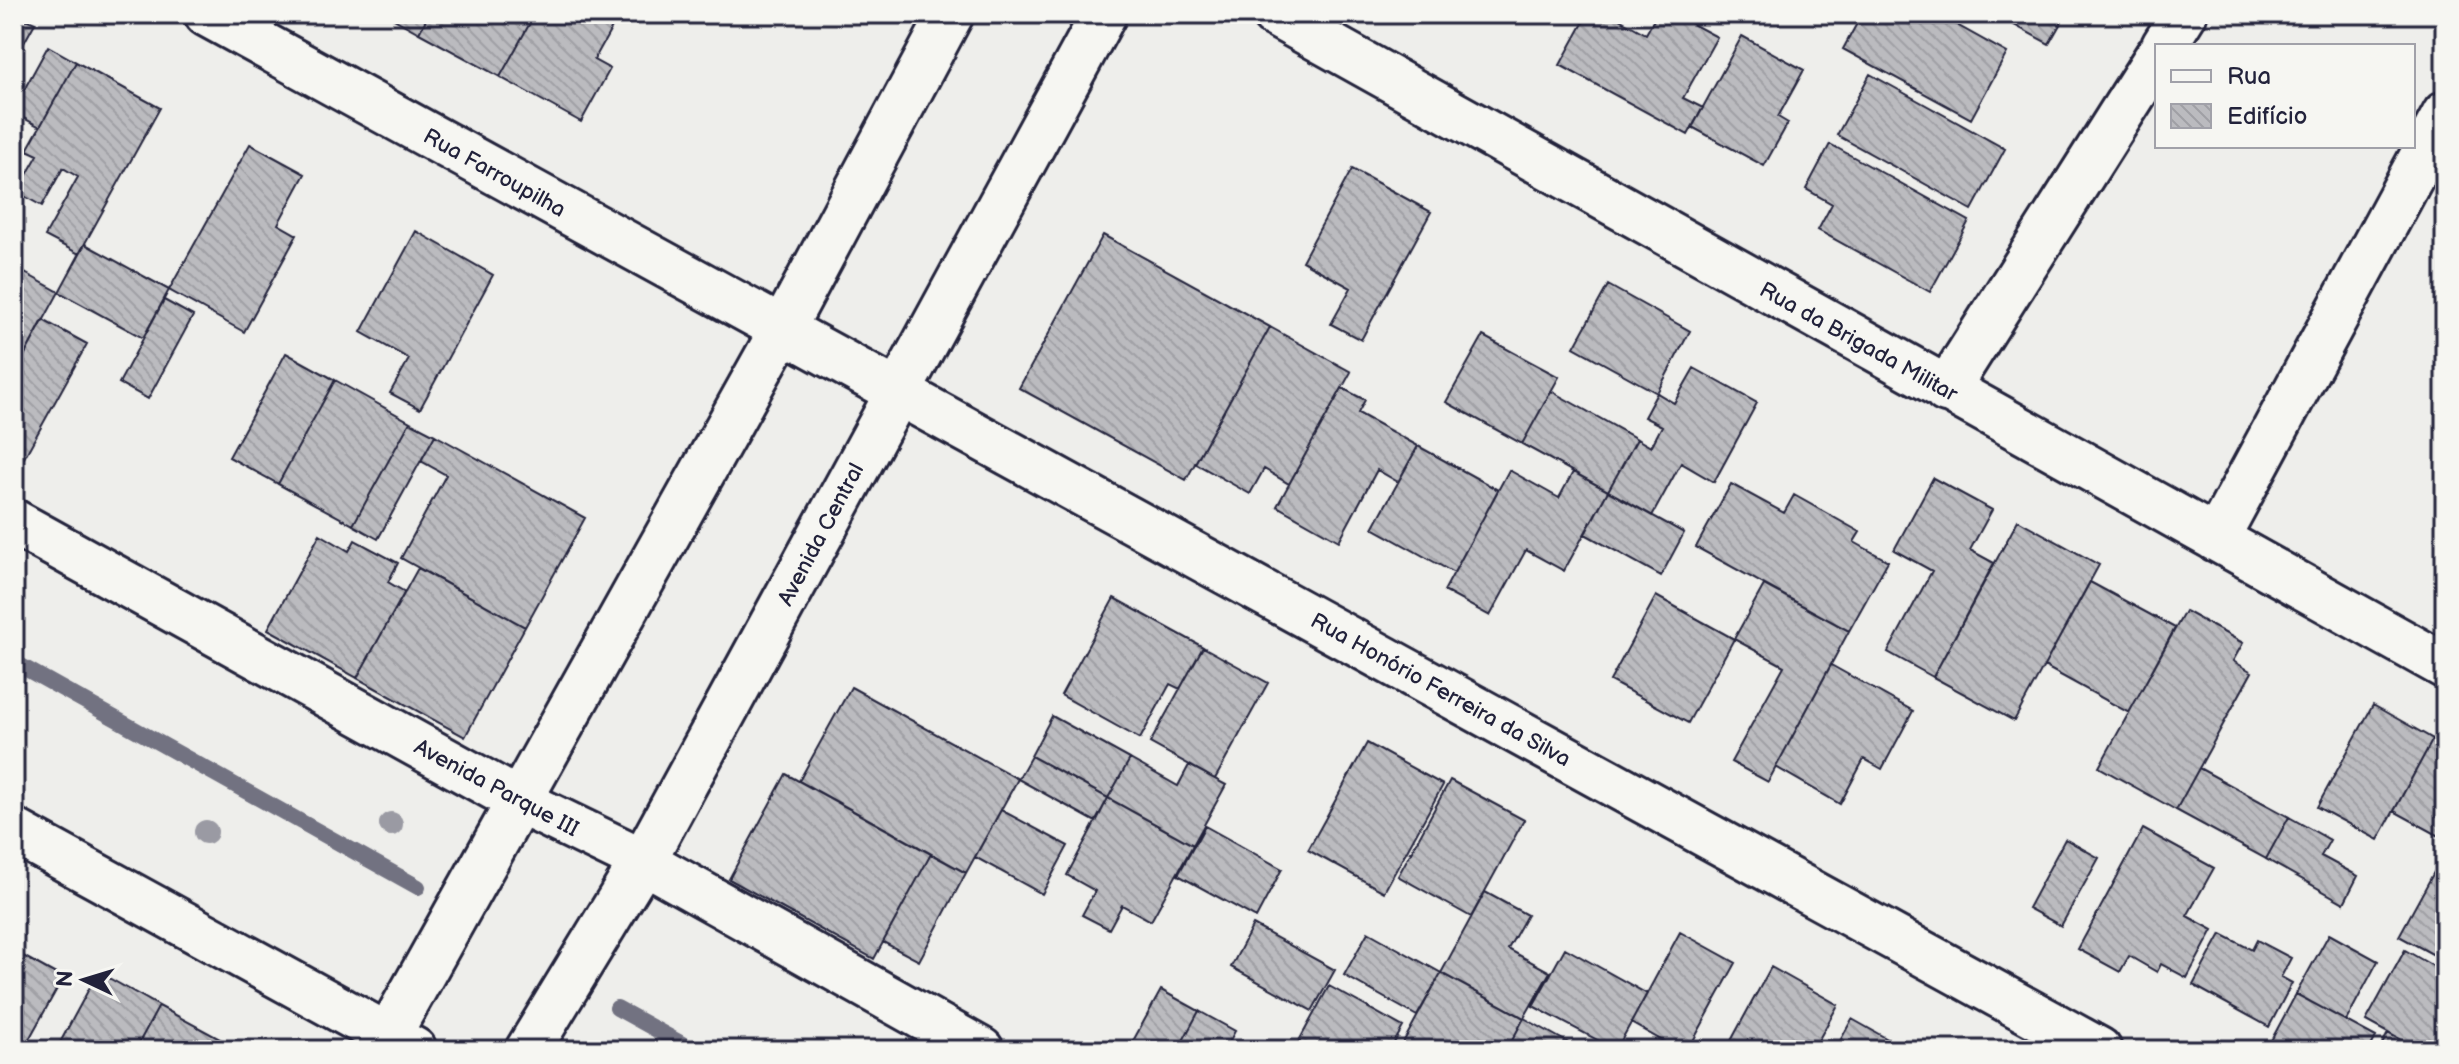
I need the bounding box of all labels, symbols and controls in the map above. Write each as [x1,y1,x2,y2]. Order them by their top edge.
legend [2155,44,2415,148]
text: Rua [2227,62,2271,91]
text: Edifício [2227,102,2307,131]
street label: Rua Farroupilha [418,123,570,224]
street label: Rua da Brigada Militar [1755,277,1963,409]
street label: Avenida Central [772,459,870,611]
street label: Rua Honório Ferreira da Silva [1306,607,1575,773]
street label: Avenida Parque III [409,734,583,843]
north arrow [44,940,124,1020]
text: N [52,970,80,988]

